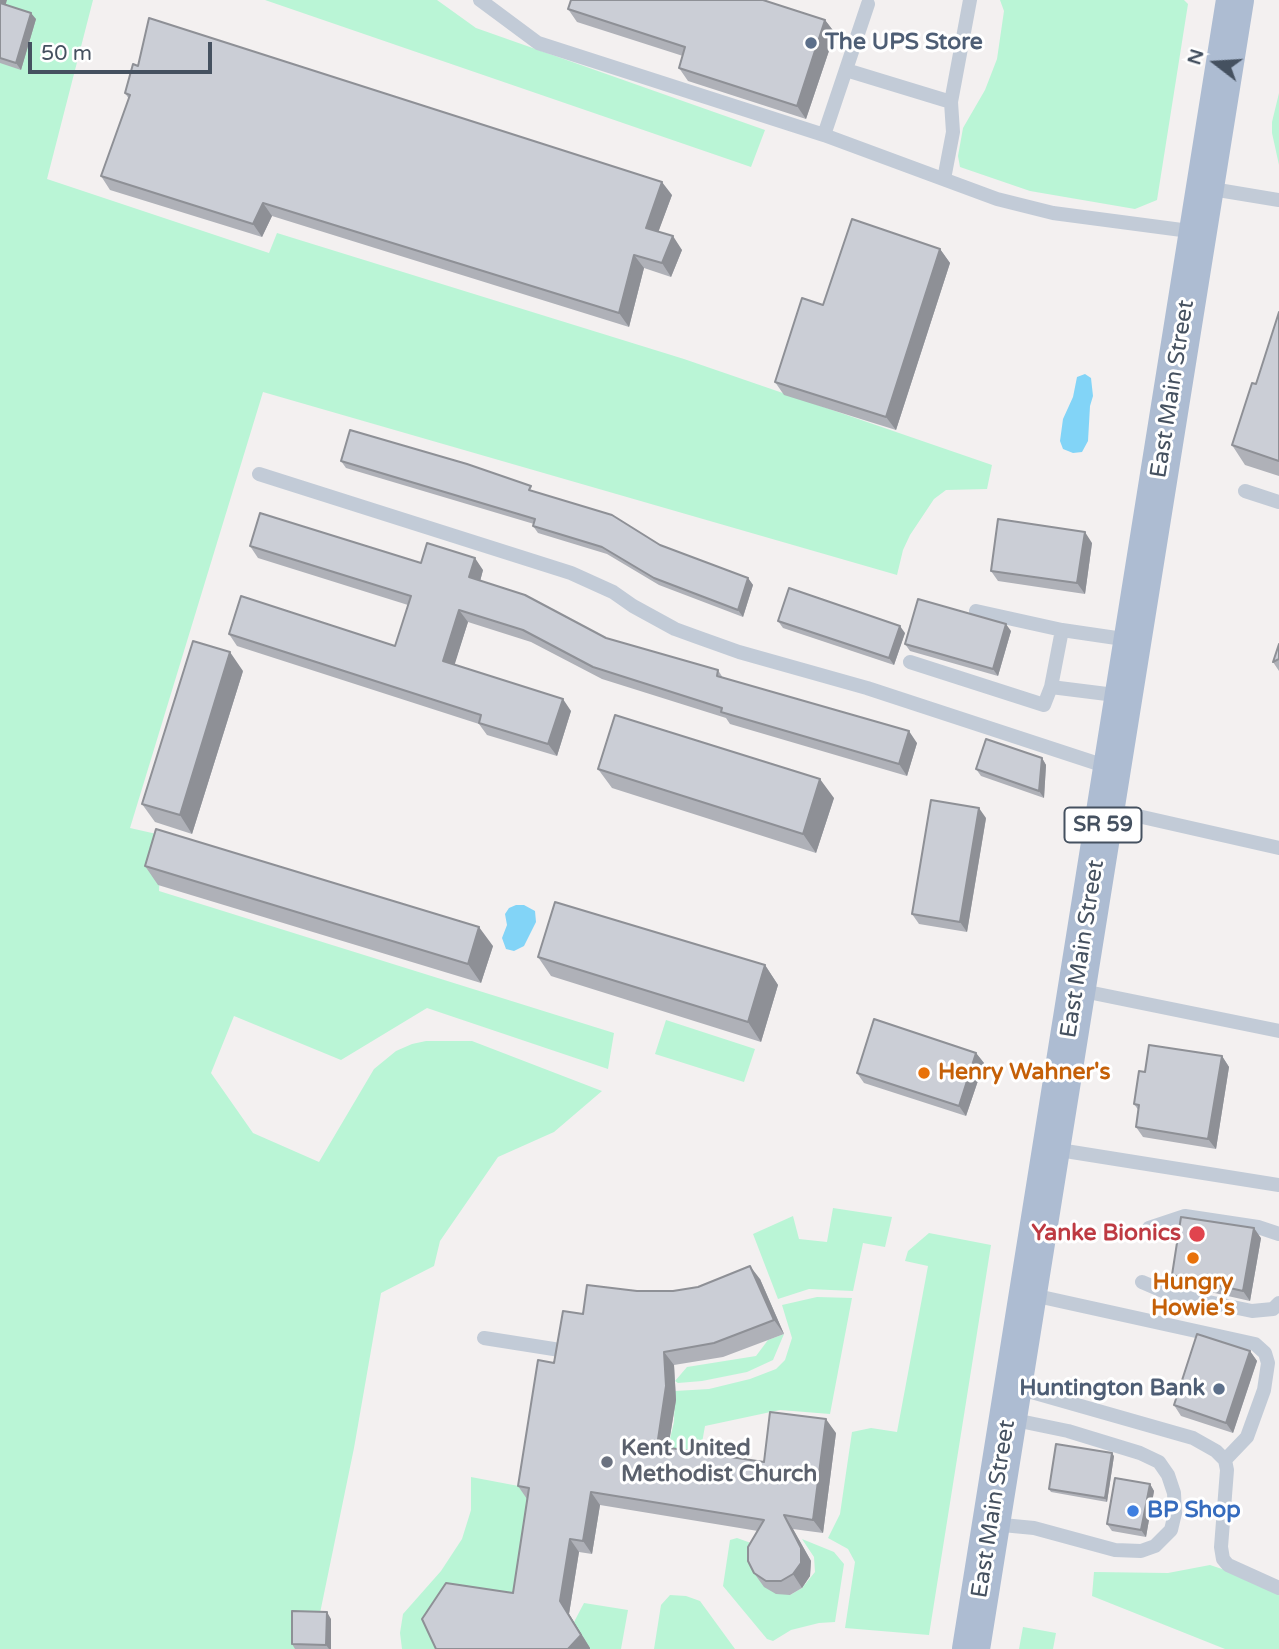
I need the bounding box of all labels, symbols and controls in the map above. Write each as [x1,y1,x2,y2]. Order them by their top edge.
scale bar [32,28,215,72]
north arrow [1181,28,1251,98]
place label: The UPS Store [825,29,983,57]
marker: The UPS Store [803,35,819,51]
text: 50 m [41,41,92,66]
text: N [1183,46,1209,67]
street label: East Main Street [1145,298,1201,480]
road number: SR 59 [1064,808,1142,842]
street label: East Main Street [1055,858,1111,1040]
place label: Henry Wahner's [938,1059,1110,1087]
marker: Henry Wahner's [916,1065,932,1081]
place label: Yanke Bionics [1031,1220,1181,1248]
marker: Yanke Bionics [1187,1224,1207,1244]
marker: Hungry Howie's [1185,1250,1201,1266]
place label: Hungry Howie's [1151,1269,1235,1323]
place label: Huntington Bank [1019,1375,1205,1403]
marker: Huntington Bank [1211,1381,1227,1397]
street label: East Main Street [966,1418,1022,1600]
place label: Kent United Methodist Church [621,1435,817,1489]
marker: Kent United Methodist Church [599,1454,615,1470]
place label: BP Shop [1147,1497,1241,1525]
marker: BP Shop [1125,1503,1141,1519]

